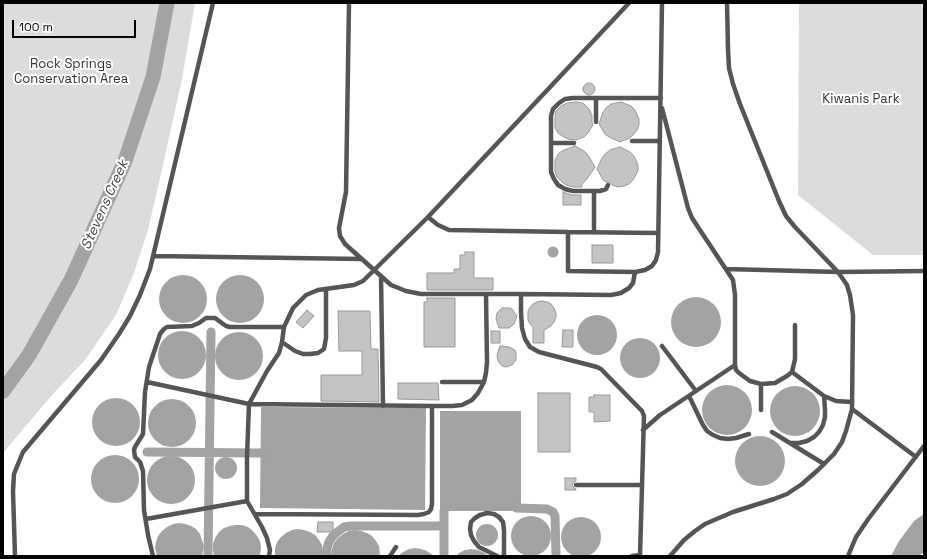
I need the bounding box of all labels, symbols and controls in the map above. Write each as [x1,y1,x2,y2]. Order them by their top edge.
scale bar [14,12,138,38]
text: 100 m [19,19,53,35]
park label: Rock Springs Conservation Area [14,56,128,87]
park label: Kiwanis Park [822,91,900,107]
water label: Stevens Creek [78,158,132,252]

